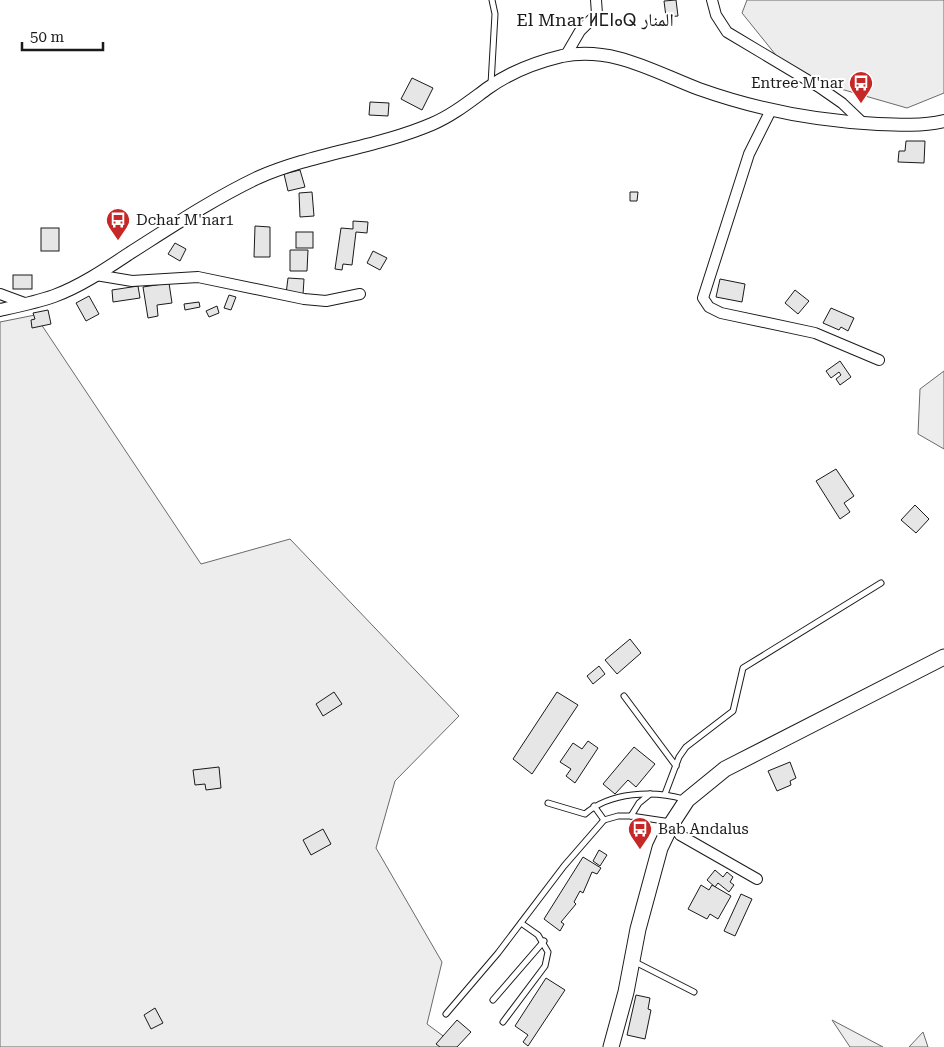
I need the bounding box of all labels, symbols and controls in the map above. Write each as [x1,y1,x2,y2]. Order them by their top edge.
district label: El Mnar ⵍⵎⵏⴰⵕ المنار [516,9,674,30]
scale bar [22,20,104,52]
text: 50 m [30,28,65,46]
bus stop icon: Entree M'nar [848,70,874,104]
place label: Entree M'nar [751,74,844,92]
bus stop icon: Dchar M'nar1 [105,207,131,241]
place label: Dchar M'nar1 [136,211,234,229]
bus stop icon: Bab Andalus [627,816,653,850]
place label: Bab Andalus [658,820,749,838]

